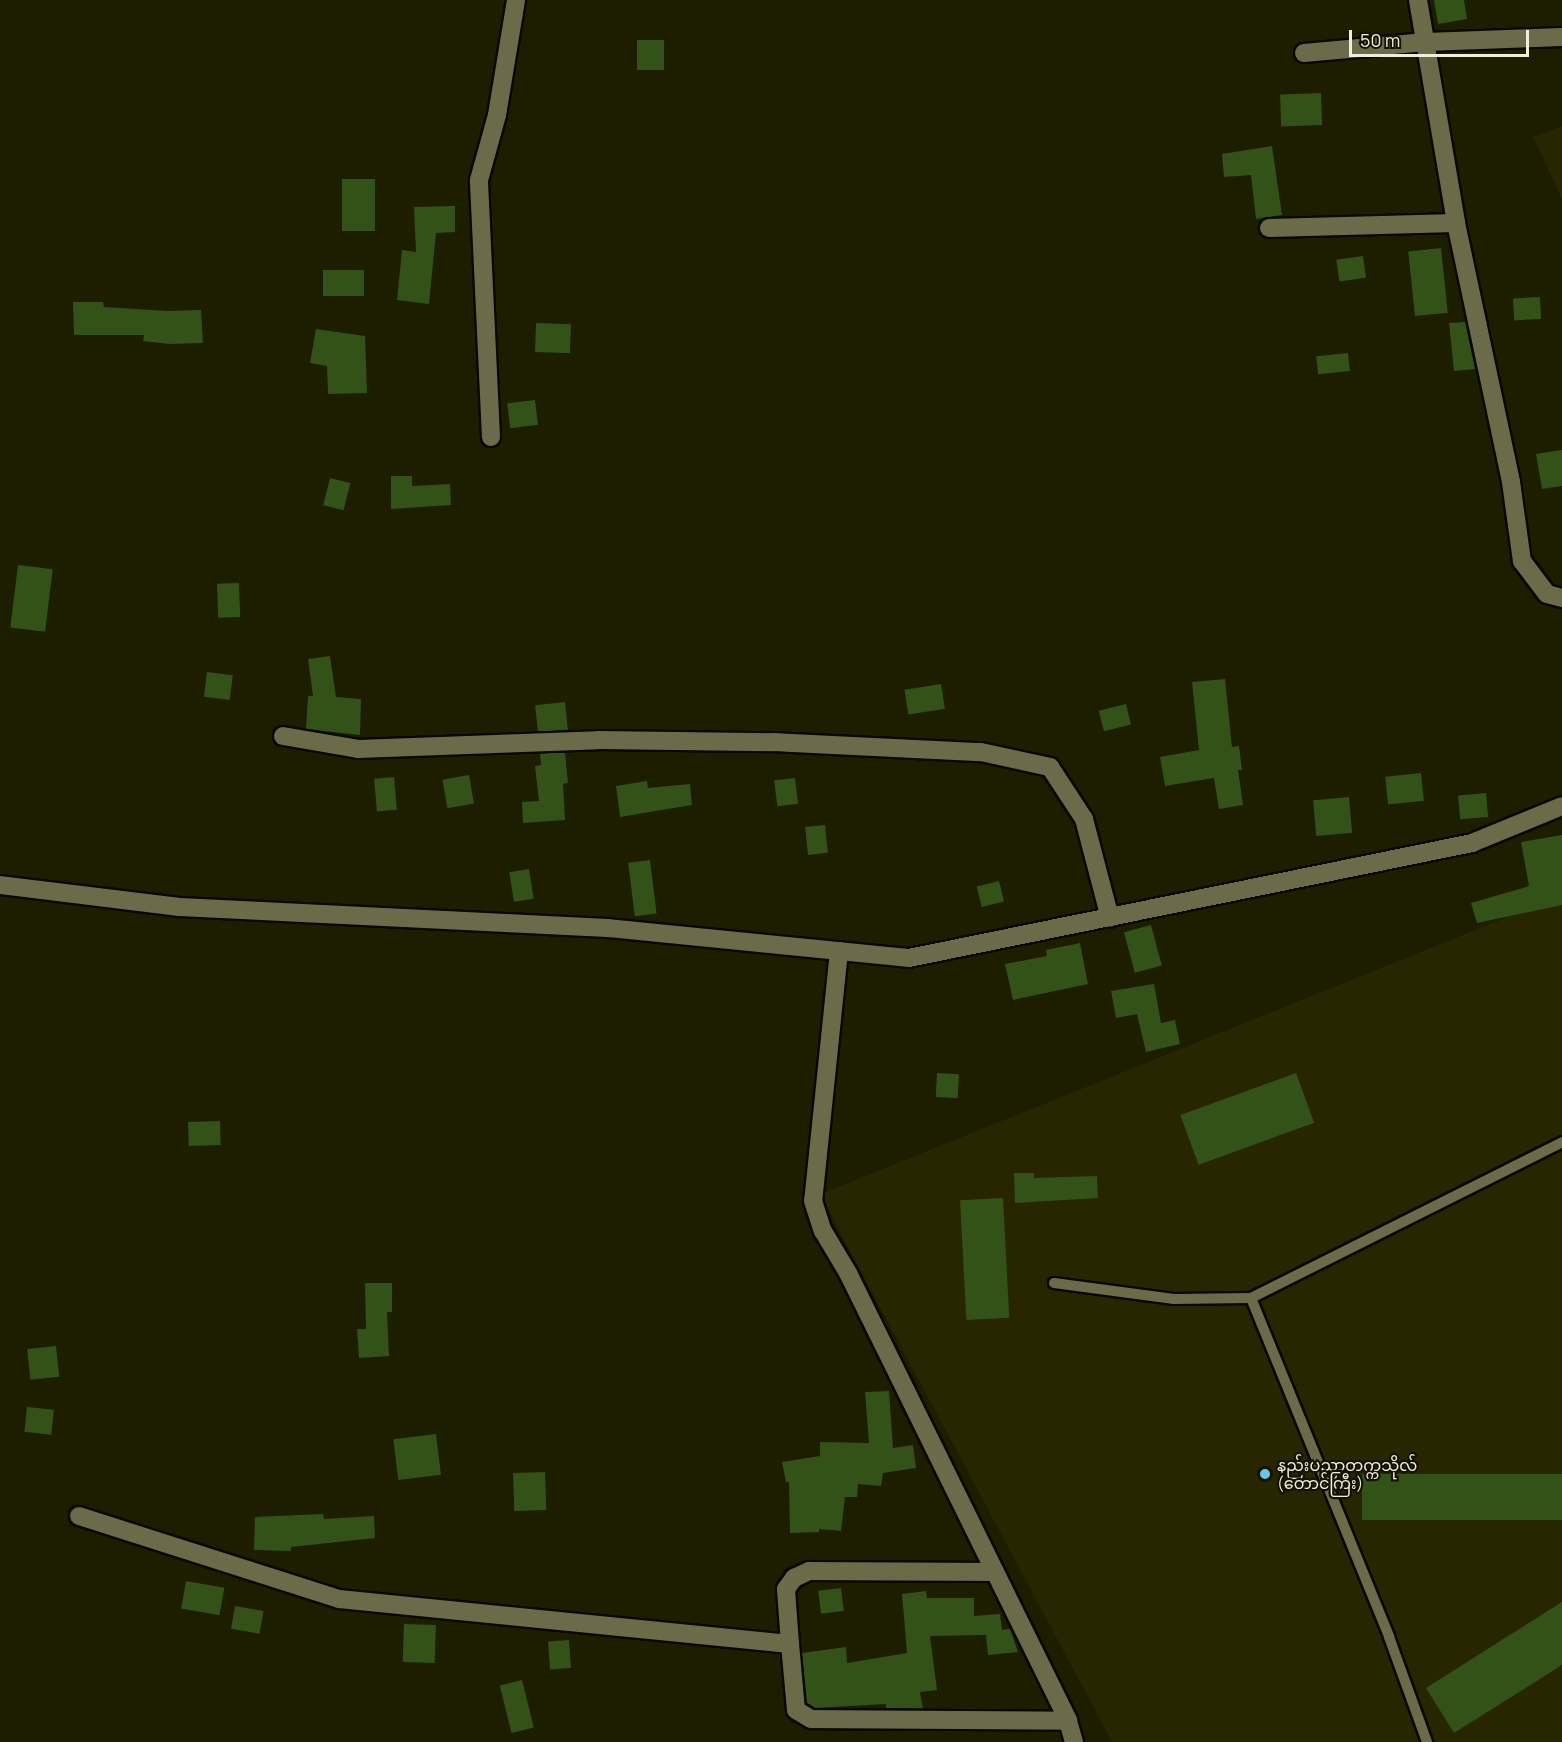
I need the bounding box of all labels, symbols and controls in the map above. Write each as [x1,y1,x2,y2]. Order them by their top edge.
scale bar [1352,18,1532,56]
text: 50 m [1360,28,1400,52]
place label: နည်းပညာတက္ကသိုလ် (တောင်ကြီး) [1277,1455,1417,1493]
marker: နည်းပညာတက္ကသိုလ် (တောင်ကြီး) [1258,1467,1272,1481]

